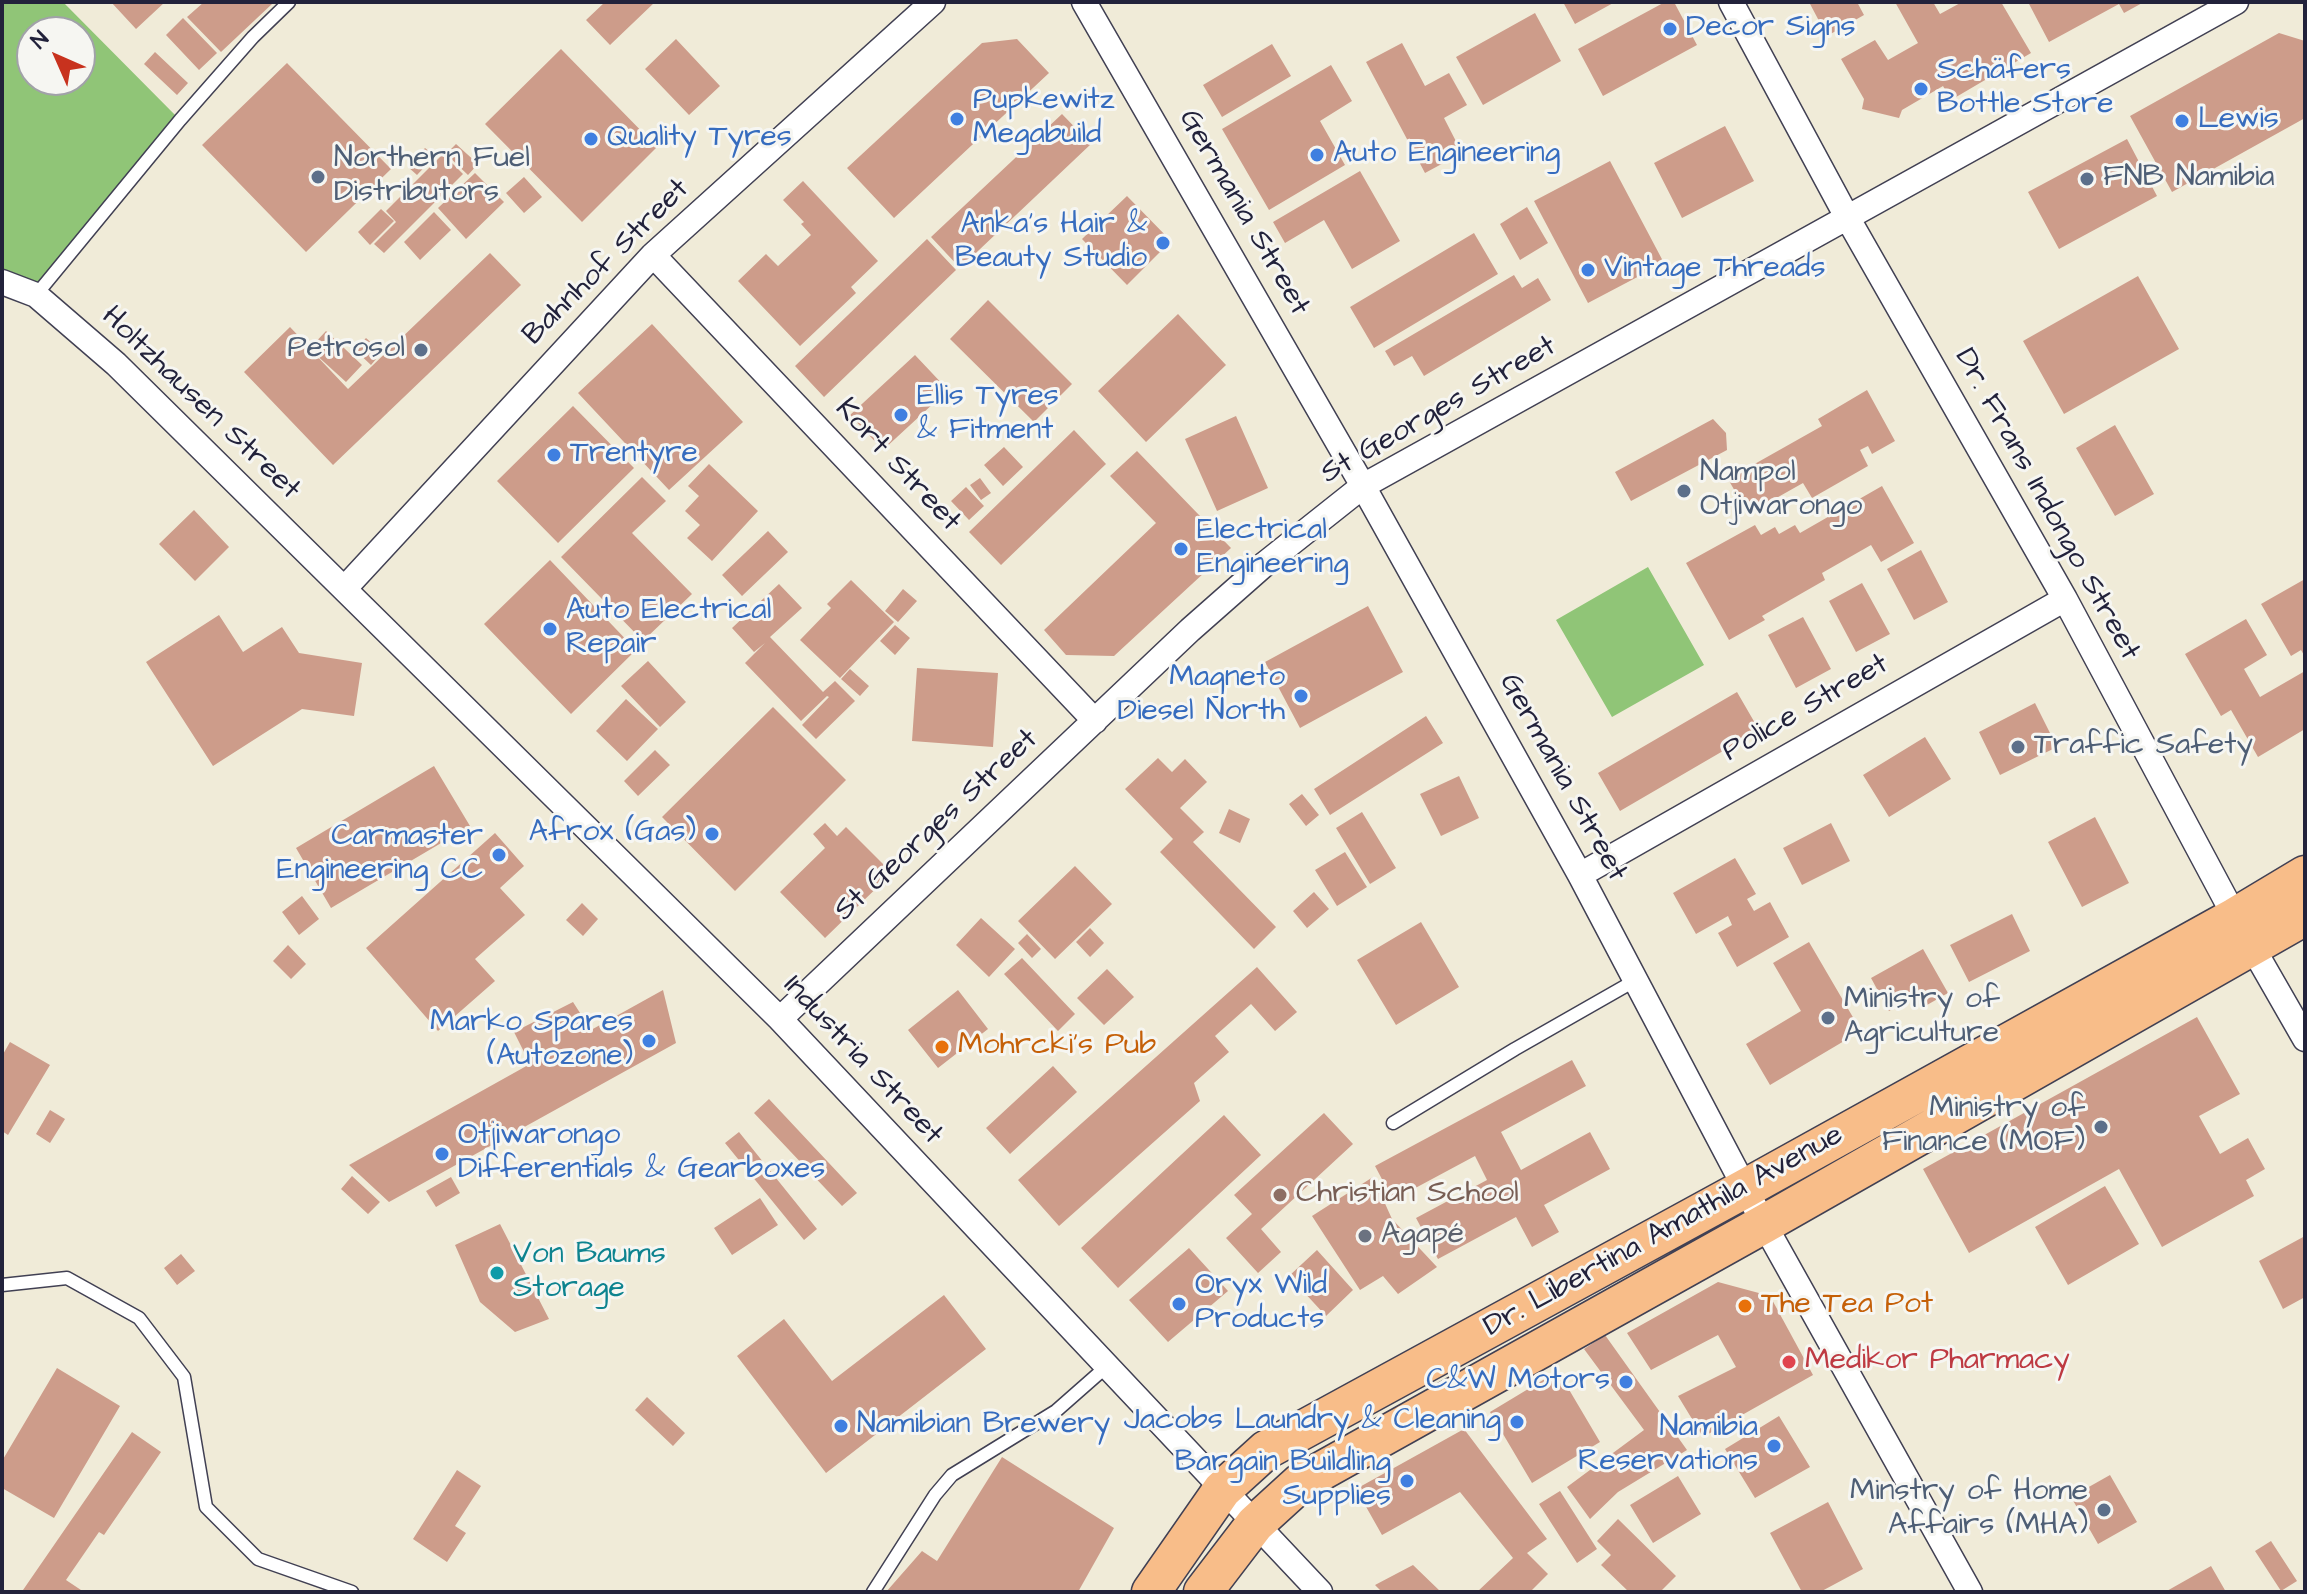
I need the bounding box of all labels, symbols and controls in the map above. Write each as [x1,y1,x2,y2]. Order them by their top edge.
place label: Decor Signs [1686,11,1855,47]
north arrow [16,16,96,96]
marker: Decor Signs [1661,20,1679,38]
text: N [24,24,56,56]
place label: Schäfers Bottle Store [1937,54,2113,124]
marker: Schäfers Bottle Store [1912,80,1930,98]
place label: Pupkewitz Megabuild [973,84,1115,154]
place label: Lewis [2198,103,2279,139]
street label: Germania Street [1170,104,1316,322]
marker: Pupkewitz Megabuild [948,110,966,128]
marker: Lewis [2173,112,2191,130]
place label: Quality Tyres [607,121,792,157]
marker: Quality Tyres [582,130,600,148]
place label: Auto Engineering [1333,137,1560,173]
place label: Northern Fuel Distributors [334,142,530,212]
marker: Auto Engineering [1308,146,1326,164]
place label: FNB Namibia [2103,161,2275,197]
marker: Northern Fuel Distributors [309,168,327,186]
marker: FNB Namibia [2078,170,2096,188]
street label: Bahnhof Street [516,172,698,354]
place label: Anka's Hair & Beauty Studio [955,208,1147,278]
marker: Anka's Hair & Beauty Studio [1154,234,1172,252]
place label: Vintage Threads [1604,252,1825,288]
marker: Vintage Threads [1579,261,1597,279]
street label: Holtzhausen Street [93,300,307,508]
street label: St Georges Street [1315,329,1563,493]
place label: Petrosol [287,332,405,368]
marker: Petrosol [412,341,430,359]
street label: Dr. Frans Indongo Street [1945,343,2147,667]
place label: Ellis Tyres & Fitment [917,380,1059,450]
street label: Kort Street [826,392,968,540]
marker: Ellis Tyres & Fitment [892,406,910,424]
place label: Trentyre [570,437,698,473]
marker: Trentyre [545,446,563,464]
place label: Nampol Otjiwarongo [1700,456,1862,526]
marker: Nampol Otjiwarongo [1675,482,1693,500]
place label: Electrical Engineering [1197,514,1349,584]
marker: Electrical Engineering [1172,540,1190,558]
place label: Auto Electrical Repair [566,594,771,664]
marker: Auto Electrical Repair [541,620,559,638]
street label: Police Street [1717,647,1895,771]
place label: Magneto Diesel North [1118,661,1285,732]
street label: Germania Street [1490,668,1634,888]
marker: Magneto Diesel North [1292,687,1310,705]
street label: St Georges Street [828,722,1046,930]
place label: Traffic Safety [2034,729,2253,765]
marker: Traffic Safety [2009,738,2027,756]
place label: Afrox (Gas) [529,816,696,852]
place label: Carmaster Engineering CC [277,820,483,890]
marker: Afrox (Gas) [703,825,721,843]
marker: Carmaster Engineering CC [490,846,508,864]
street label: Industria Street [774,969,950,1153]
place label: Ministry of Agriculture [1844,983,2000,1054]
place label: Marko Spares (Autozone) [430,1006,633,1076]
marker: Ministry of Agriculture [1819,1009,1837,1027]
place label: Mohrcki's Pub [958,1029,1156,1065]
marker: Marko Spares (Autozone) [640,1032,658,1050]
marker: Mohrcki's Pub [933,1038,951,1056]
place label: Ministry of Finance (MOF) [1882,1092,2085,1162]
street label: Dr. Libertina Amathila Avenue [1478,1118,1850,1346]
marker: Ministry of Finance (MOF) [2092,1118,2110,1136]
place label: Otjiwarongo Differentials & Gearboxes [458,1119,825,1190]
marker: Otjiwarongo Differentials & Gearboxes [433,1145,451,1163]
place label: Christian School [1296,1177,1519,1213]
marker: Christian School [1271,1186,1289,1204]
place label: Agapé [1381,1218,1464,1254]
marker: Agapé [1356,1227,1374,1245]
place label: Von Baums Storage [513,1238,666,1308]
marker: Von Baums Storage [488,1264,506,1282]
place label: Oryx Wild Products [1195,1269,1327,1340]
place label: The Tea Pot [1761,1288,1933,1324]
marker: Oryx Wild Products [1170,1295,1188,1313]
marker: The Tea Pot [1736,1297,1754,1315]
place label: Medikor Pharmacy [1805,1344,2070,1380]
marker: Medikor Pharmacy [1780,1353,1798,1371]
place label: C&W Motors [1426,1364,1610,1400]
marker: C&W Motors [1617,1373,1635,1391]
place label: Jacobs Laundry & Cleaning [1124,1404,1501,1440]
place label: Namibian Brewery [857,1408,1110,1444]
place label: Namibia Reservations [1578,1411,1758,1482]
marker: Jacobs Laundry & Cleaning [1508,1413,1526,1431]
marker: Namibian Brewery [832,1417,850,1435]
marker: Namibia Reservations [1765,1437,1783,1455]
place label: Bargain Buildling Supplies [1175,1446,1391,1516]
marker: Bargain Buildling Supplies [1398,1472,1416,1490]
place label: Minstry of Home Affairs (MHA) [1850,1475,2088,1546]
marker: Minstry of Home Affairs (MHA) [2095,1501,2113,1519]

